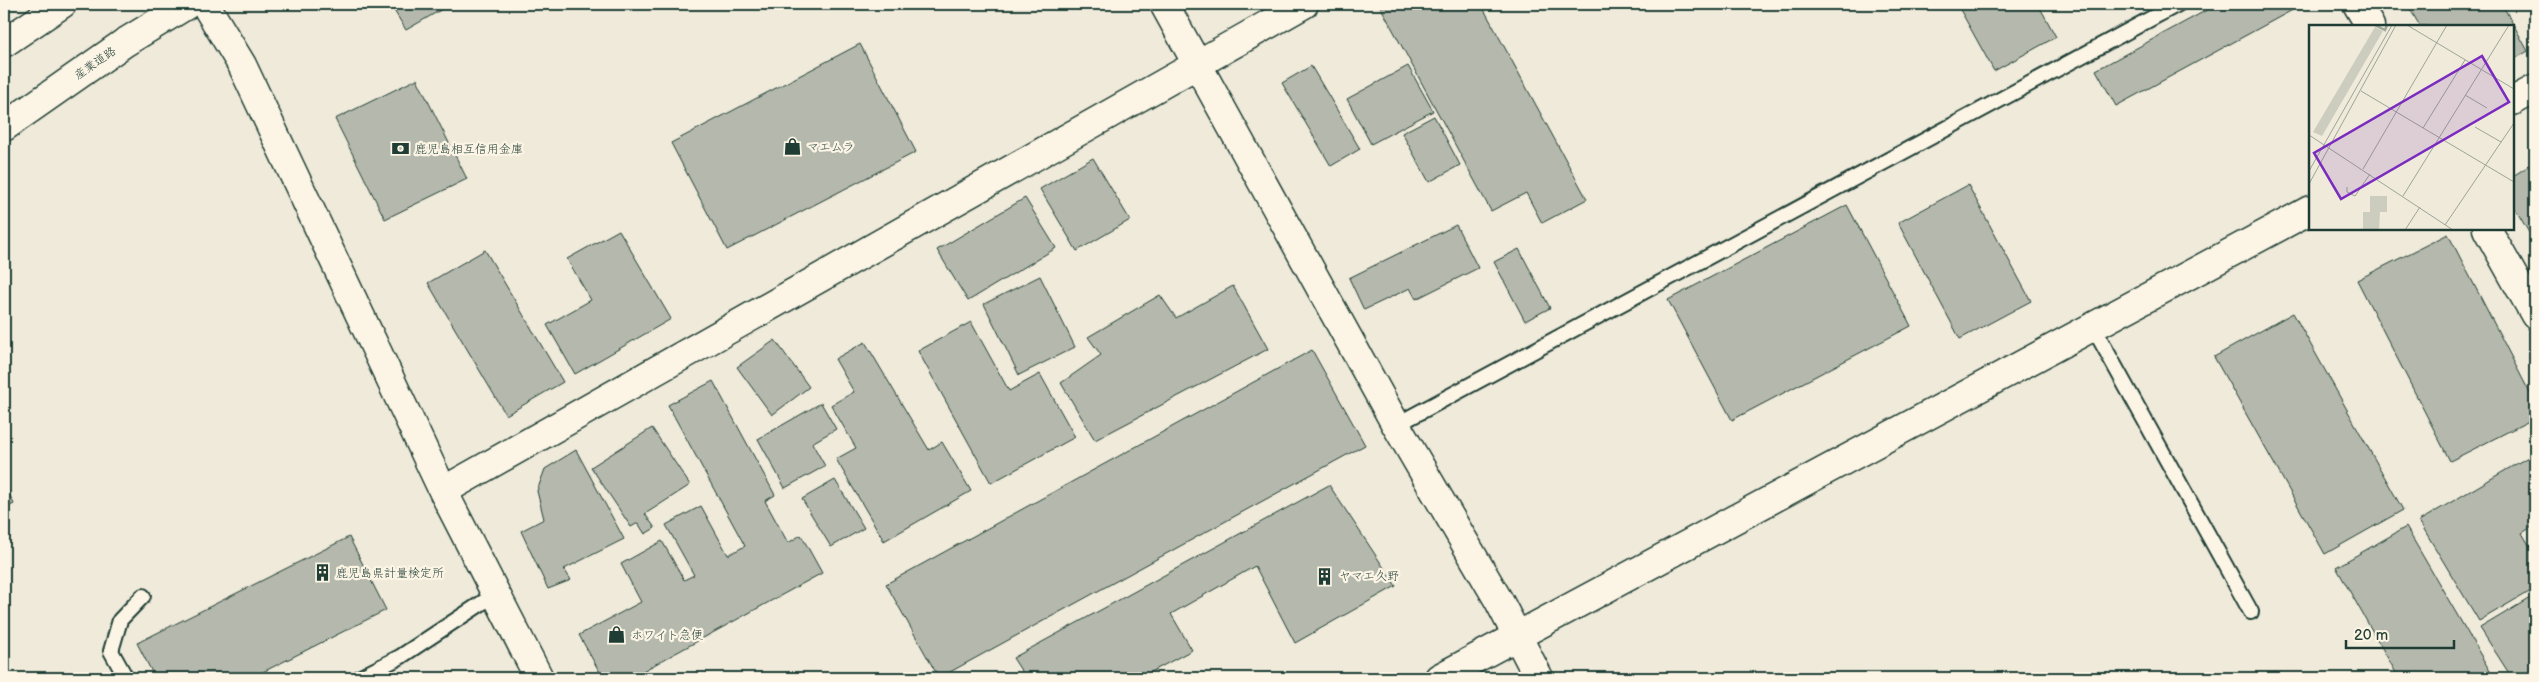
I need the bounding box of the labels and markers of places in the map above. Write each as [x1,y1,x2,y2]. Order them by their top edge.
shop icon: マエムラ [783,137,803,157]
bank icon: 鹿児島相互信用金庫 [391,139,411,159]
place label: マエムラ [807,140,855,155]
place label: 鹿児島相互信用金庫 [415,142,523,157]
building icon: 鹿児島県計量検定所 [312,563,332,583]
place label: 鹿児島県計量検定所 [336,566,444,581]
building icon: ヤマエ久野 [1315,566,1335,586]
place label: ヤマエ久野 [1339,569,1399,584]
shop icon: ホワイト急便 [607,625,627,645]
place label: ホワイト急便 [631,628,703,643]

